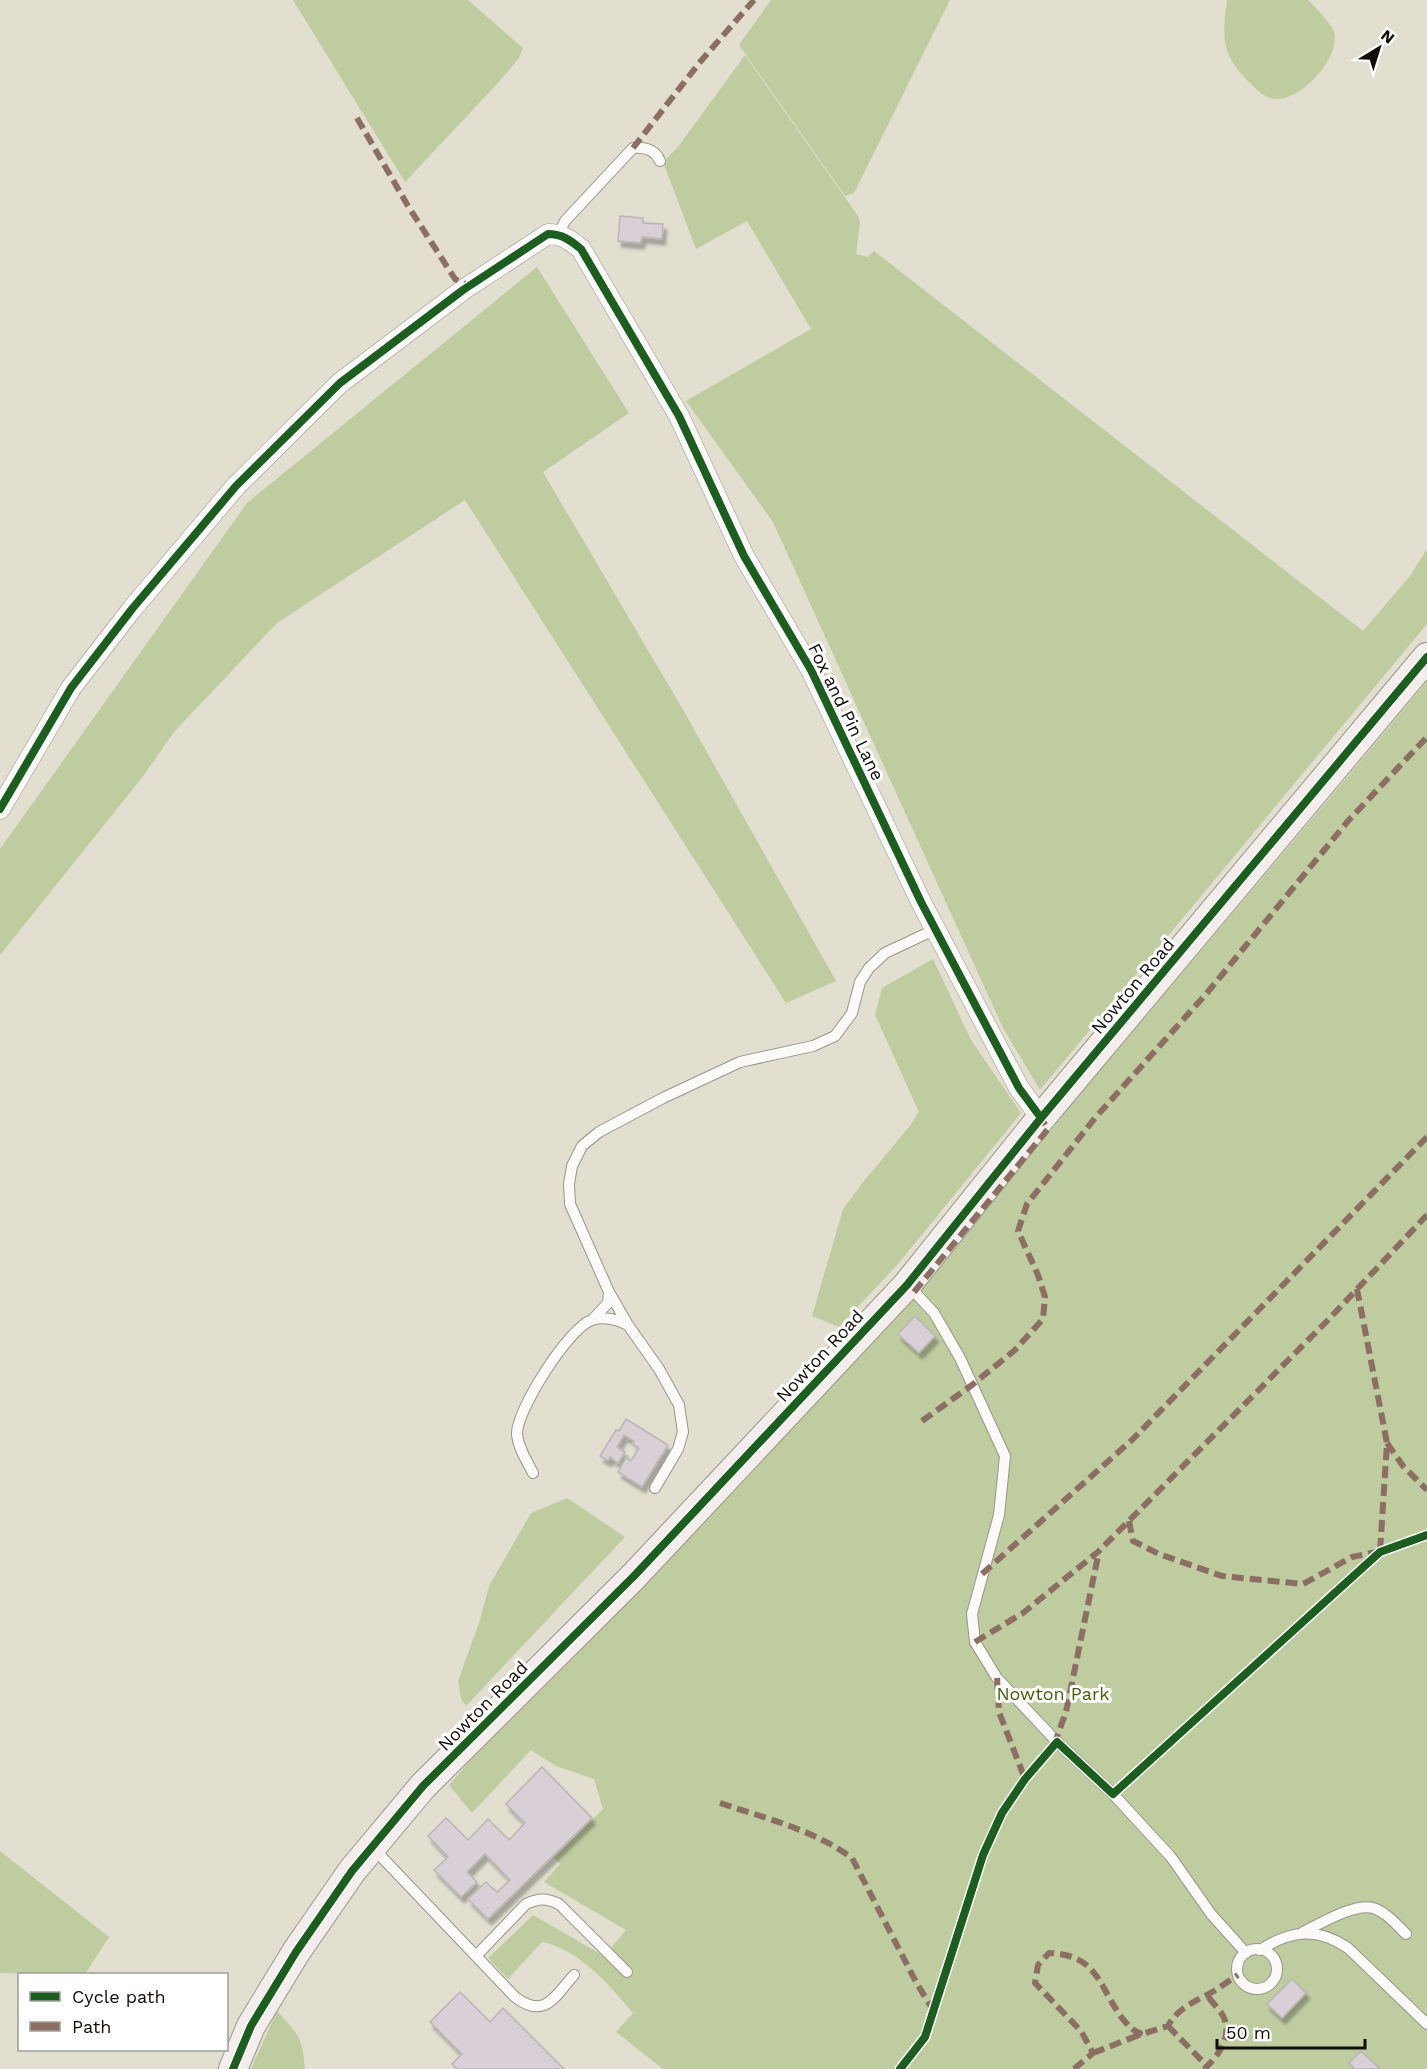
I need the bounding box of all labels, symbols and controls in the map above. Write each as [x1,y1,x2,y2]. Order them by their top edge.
north arrow [1349,18,1409,78]
text: N [1377,25,1398,48]
street label: Fox and Pin Lane [804,640,889,784]
street label: Nowton Road [1087,934,1179,1038]
street label: Nowton Road [772,1305,868,1406]
street label: Nowton Road [433,1656,532,1755]
park label: Nowton Park [997,1683,1109,1704]
legend [18,1973,228,2051]
text: Cycle path [72,1986,166,2007]
scale bar [1217,2012,1366,2050]
text: Path [72,2016,112,2037]
text: 50 m [1226,2022,1271,2043]

